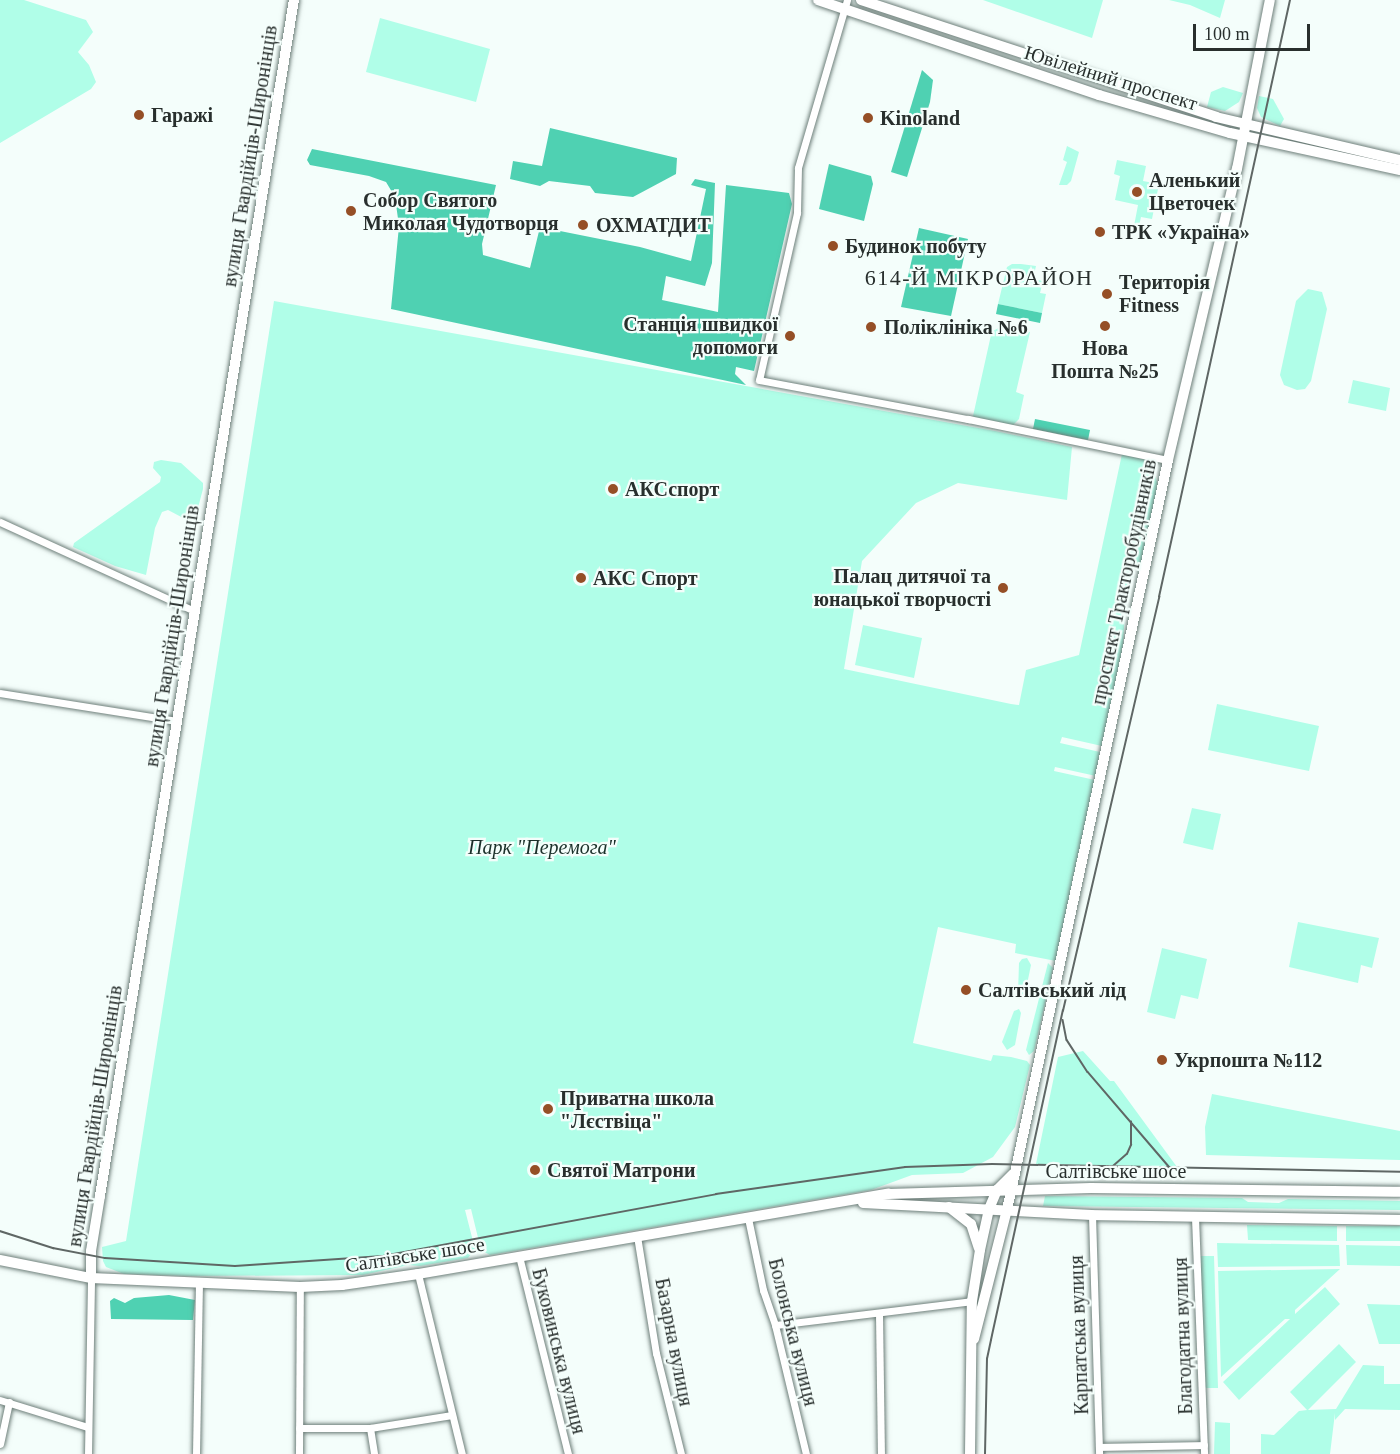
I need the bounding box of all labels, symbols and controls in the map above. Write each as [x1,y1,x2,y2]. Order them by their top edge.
scale bar [1196,12,1313,50]
street label: вулиця Гвардійців-Широнінців [217,24,283,288]
text: 100 m [1204,24,1250,44]
street label: Ювілейний проспект [1021,40,1201,116]
place label: Гаражі [151,103,213,127]
place label: Kinoland [880,106,960,130]
marker: Гаражі [132,108,146,122]
marker: Kinoland [861,111,875,125]
place label: Аленький Цветочек [1149,168,1240,215]
marker: Аленький Цветочек [1130,185,1144,199]
place label: Собор Святого Миколая Чудотворця [363,188,559,235]
marker: Собор Святого Миколая Чудотворця [344,204,358,218]
place label: ОХМАТДИТ [596,213,711,237]
marker: ОХМАТДИТ [574,216,592,234]
place label: ТРК «Україна» [1112,220,1250,244]
marker: ТРК «Україна» [1093,225,1107,239]
place label: Будинок побуту [845,234,986,258]
marker: Будинок побуту [826,239,840,253]
district label: 614-Й МІКРОРАЙОН [865,265,1093,291]
place label: Територія Fitness [1119,270,1210,317]
marker: Територія Fitness [1100,287,1114,301]
place label: Станція швидкої допомоги [623,312,778,359]
place label: Поліклініка №6 [884,315,1028,339]
marker: Поліклініка №6 [862,318,880,336]
marker: Нова Пошта №25 [1098,319,1112,333]
marker: Станція швидкої допомоги [783,329,797,343]
place label: Нова Пошта №25 [1051,336,1159,383]
street label: проспект Тракторобудівників [1086,457,1162,707]
place label: АКСспорт [625,477,719,501]
marker: АКСспорт [606,482,620,496]
street label: вулиця Гвардійців-Широнінців [139,504,205,768]
place label: Палац дитячої та юнацької творчості [814,564,991,611]
place label: АКС Спорт [593,566,698,590]
marker: АКС Спорт [574,571,588,585]
marker: Палац дитячої та юнацької творчості [996,581,1010,595]
park label: Парк "Перемога" [468,835,616,859]
place label: Салтівський лід [978,978,1126,1002]
marker: Салтівський лід [959,983,973,997]
street label: вулиця Гвардійців-Широнінців [62,984,128,1248]
place label: Укрпошта №112 [1174,1048,1322,1072]
marker: Укрпошта №112 [1155,1053,1169,1067]
place label: Приватна школа "Лєствіца" [560,1086,714,1133]
marker: Приватна школа "Лєствіца" [541,1102,555,1116]
place label: Святої Матрони [547,1158,696,1182]
street label: Салтівське шосе [1046,1159,1186,1183]
marker: Святої Матрони [528,1163,542,1177]
street label: Салтівське шосе [343,1232,487,1278]
street label: Карпатська вулиця [1064,1255,1094,1415]
street label: Болонська вулиця [763,1256,823,1408]
street label: Благодатна вулиця [1168,1257,1198,1415]
street label: Буковинська вулиця [527,1265,591,1437]
street label: Базарна вулиця [650,1276,698,1408]

